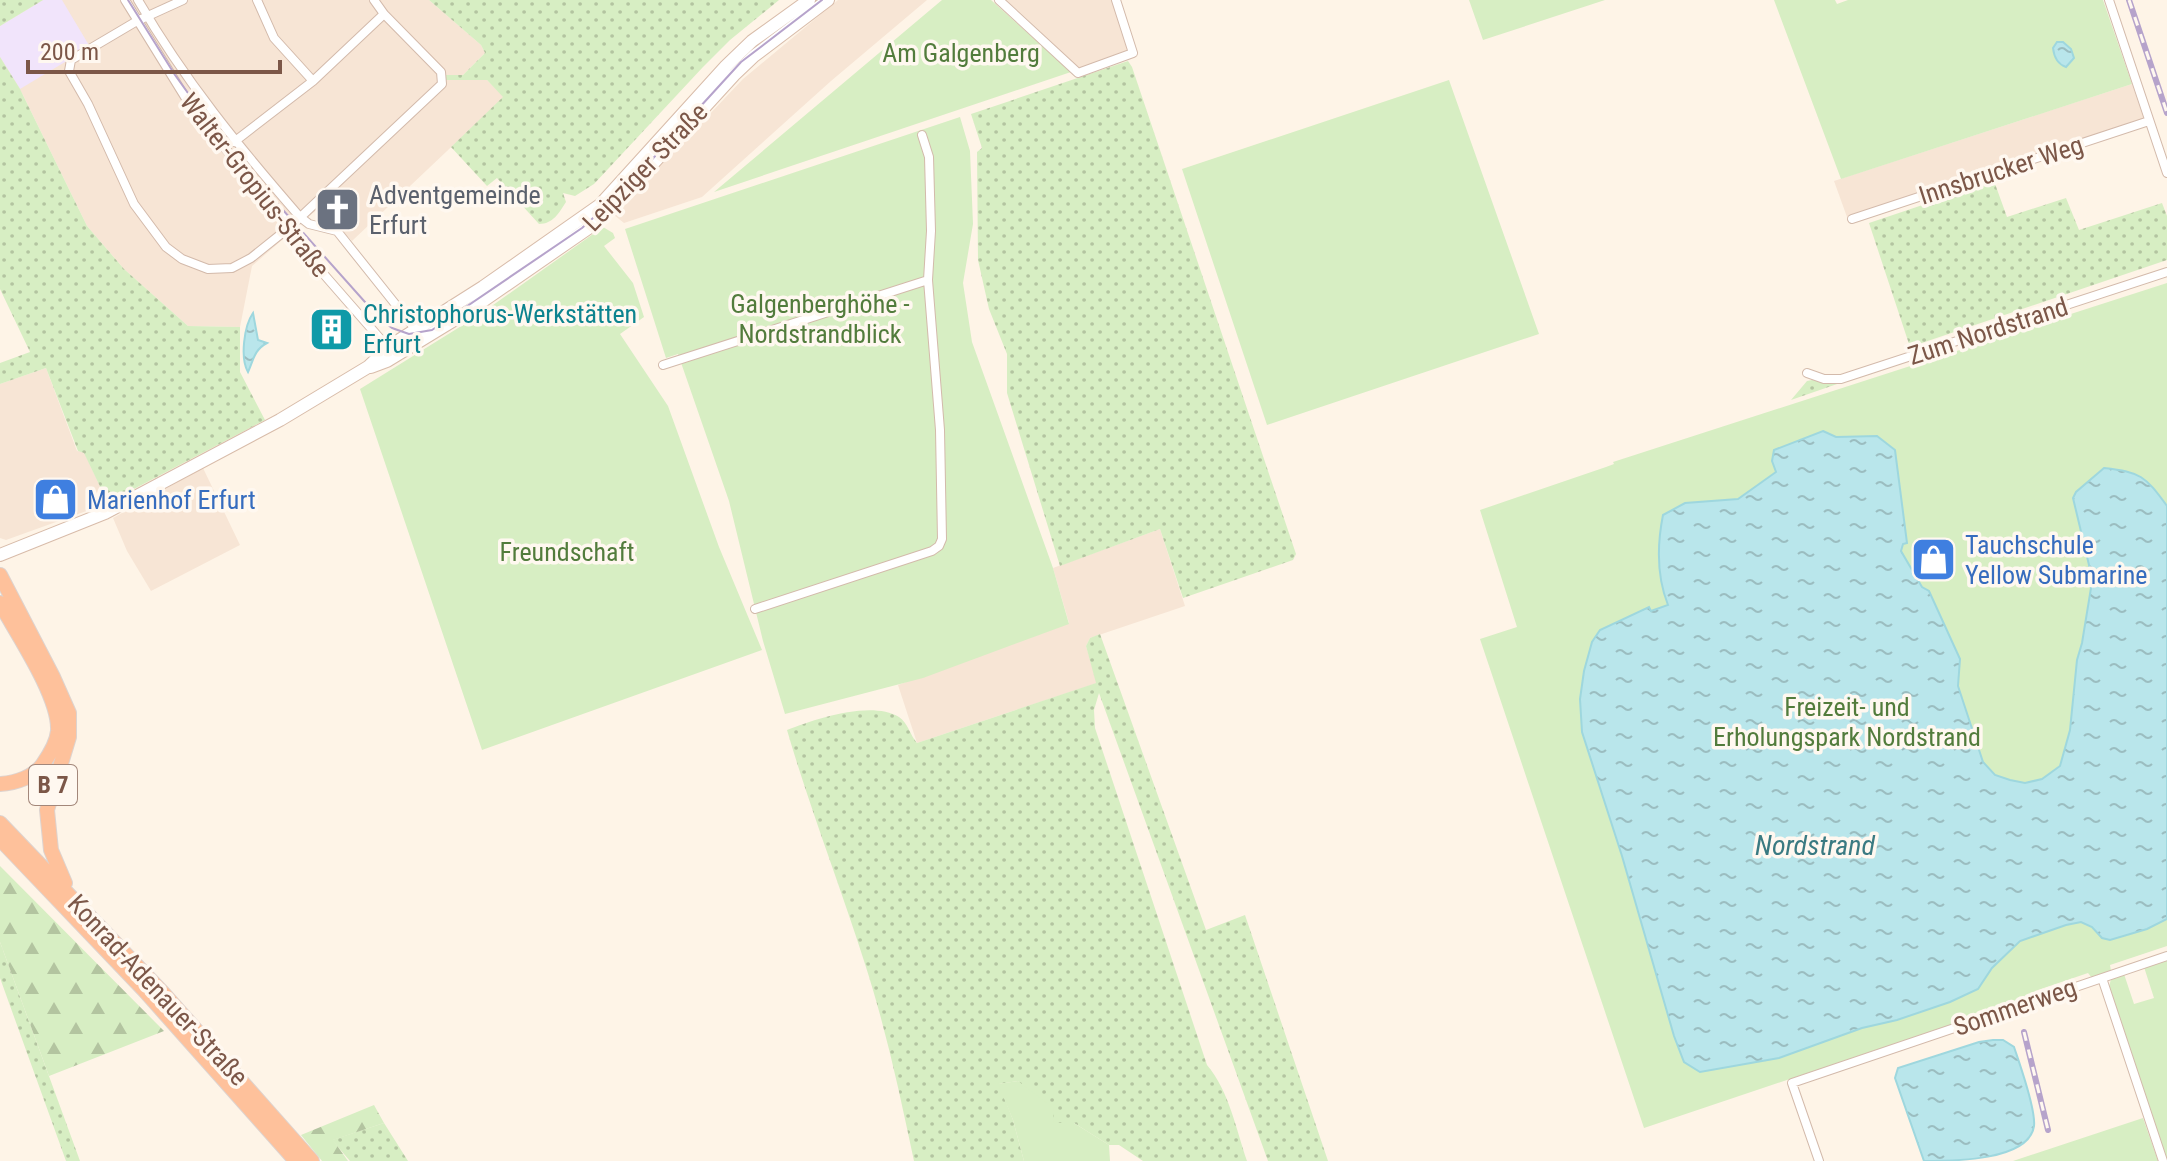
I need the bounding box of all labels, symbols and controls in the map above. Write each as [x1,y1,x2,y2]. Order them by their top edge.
scale bar [28,24,280,74]
text: 200 m [40,38,99,66]
park label: Am Galgenberg [882,38,1040,68]
street label: Walter-Gropius-Straße [174,87,336,283]
street label: Leipziger Straße [576,97,714,237]
street label: Innsbrucker Weg [1915,129,2087,211]
place label: Adventgemeinde Erfurt [369,180,541,240]
church icon: Adventgemeinde Erfurt [314,186,362,234]
park label: Galgenberghöhe - Nordstrandblick [730,289,910,349]
street label: Zum Nordstrand [1904,291,2072,371]
place label: Christophorus-Werkstätten Erfurt [363,299,637,359]
building icon: Christophorus-Werkstätten Erfurt [308,305,356,353]
shop icon: Marienhof Erfurt [32,476,80,524]
place label: Marienhof Erfurt [87,485,256,515]
place label: Tauchschule Yellow Submarine [1965,530,2147,590]
shop icon: Tauchschule Yellow Submarine [1910,536,1958,584]
park label: Freundschaft [500,537,634,567]
park label: Freizeit- und Erholungspark Nordstrand [1713,692,1981,752]
road number: B 7 [29,765,77,805]
water label: Nordstrand [1755,829,1875,862]
street label: Konrad-Adenauer-Straße [62,888,254,1092]
street label: Sommerweg [1950,972,2080,1042]

